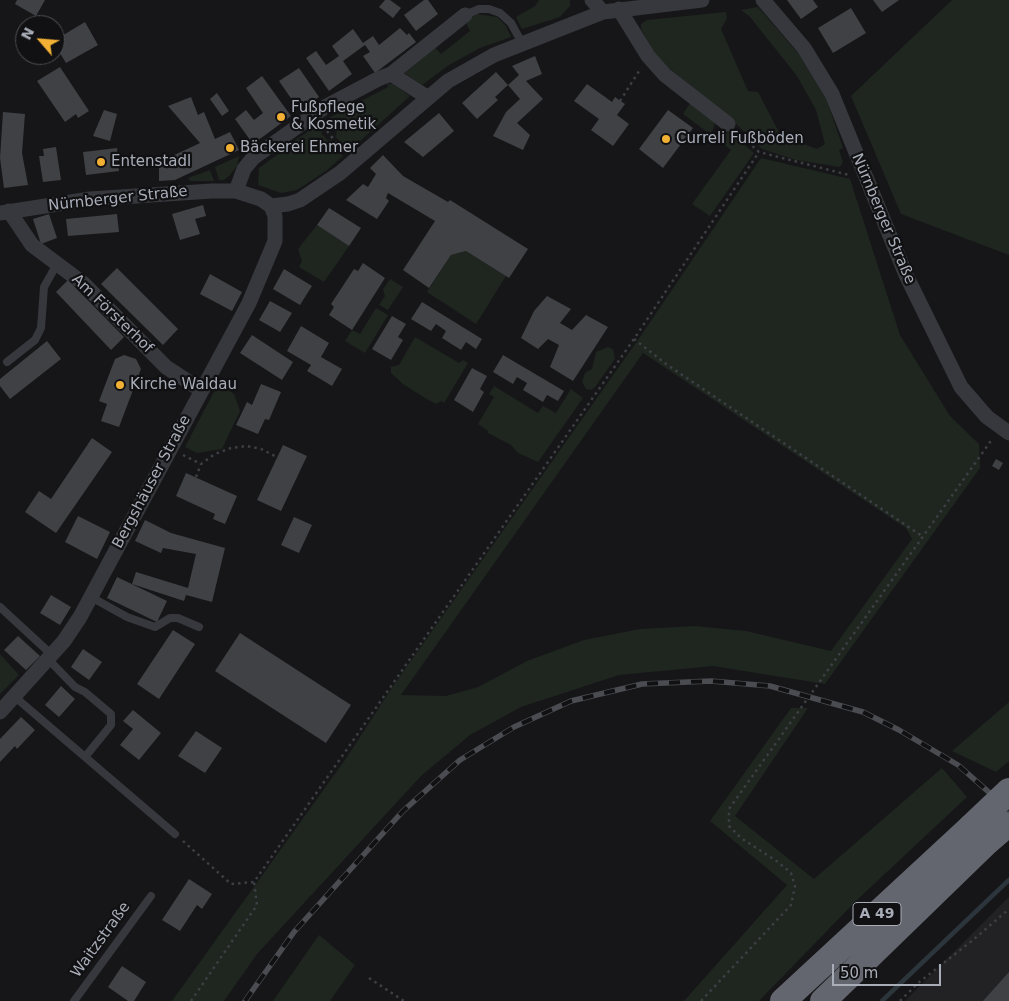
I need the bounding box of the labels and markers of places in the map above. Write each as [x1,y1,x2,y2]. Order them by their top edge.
place label: Fußpflege & Kosmetik [291,99,376,134]
marker: Fußpflege & Kosmetik [275,111,287,123]
place label: Curreli Fußböden [676,130,804,148]
marker: Curreli Fußböden [660,133,672,145]
place label: Bäckerei Ehmer [240,139,358,157]
marker: Bäckerei Ehmer [224,142,236,154]
place label: Entenstadl [111,153,191,171]
marker: Entenstadl [95,156,107,168]
place label: Kirche Waldau [130,376,237,394]
marker: Kirche Waldau [114,379,126,391]

